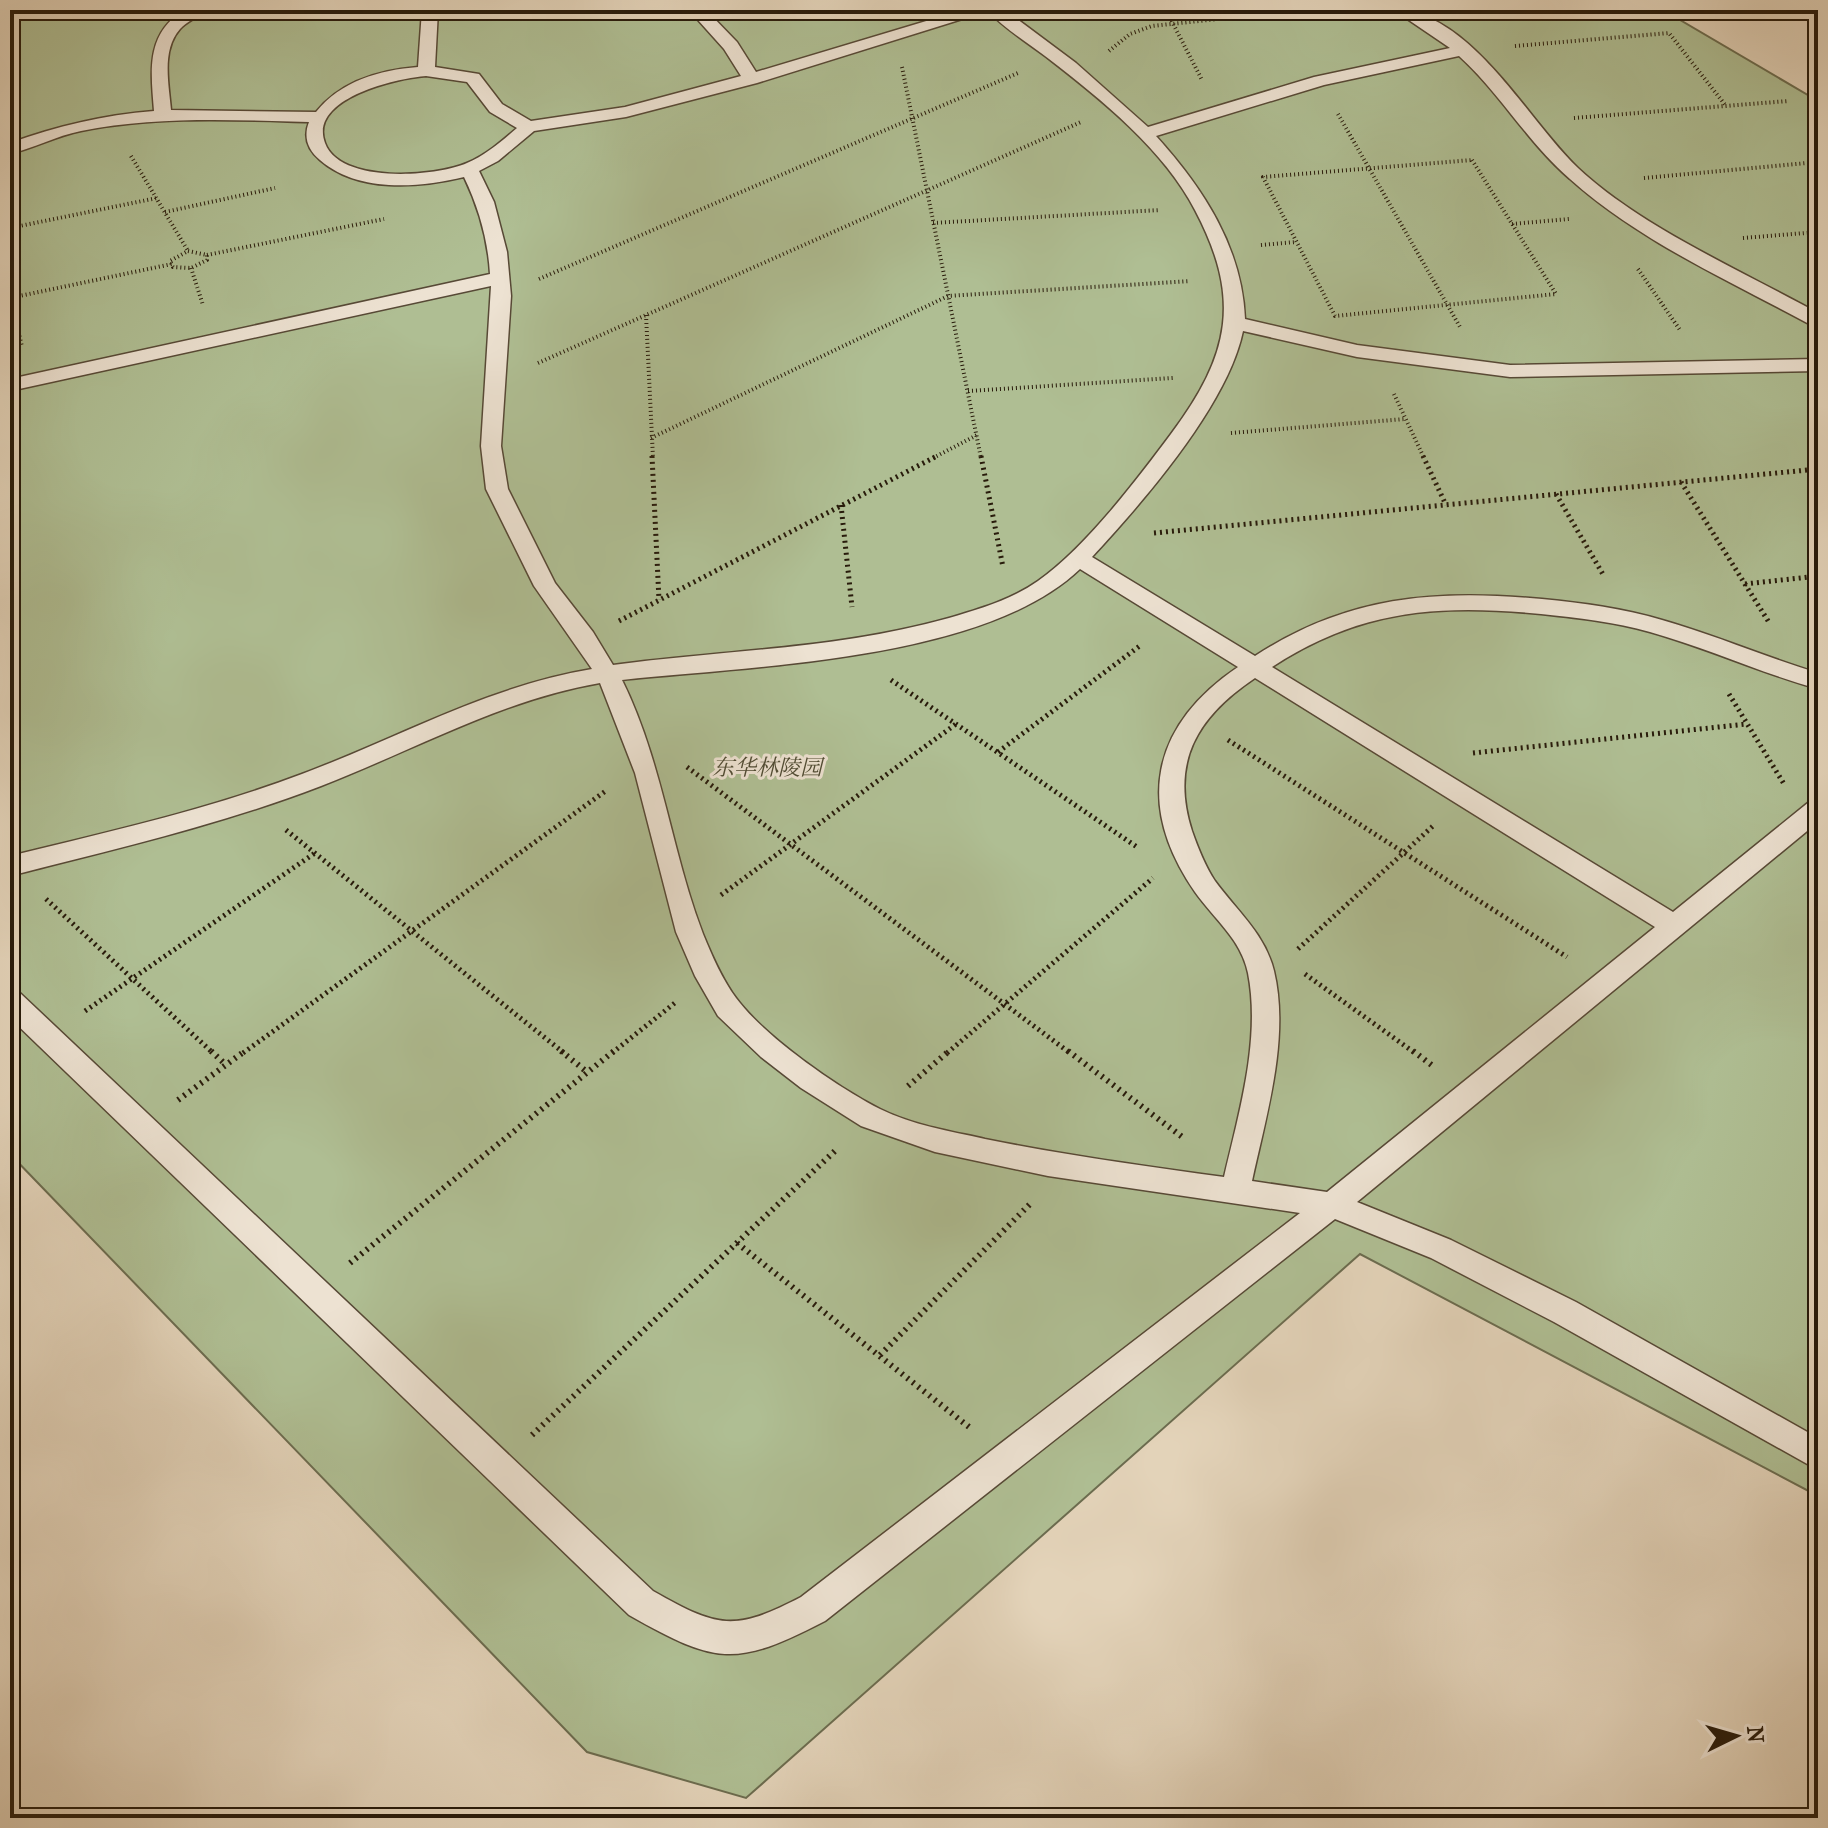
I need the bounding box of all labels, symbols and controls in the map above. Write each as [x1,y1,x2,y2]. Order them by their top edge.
park label: 东华林陵园 [712,755,825,781]
north arrow [1696,1696,1776,1776]
text: N [1741,1725,1769,1744]

